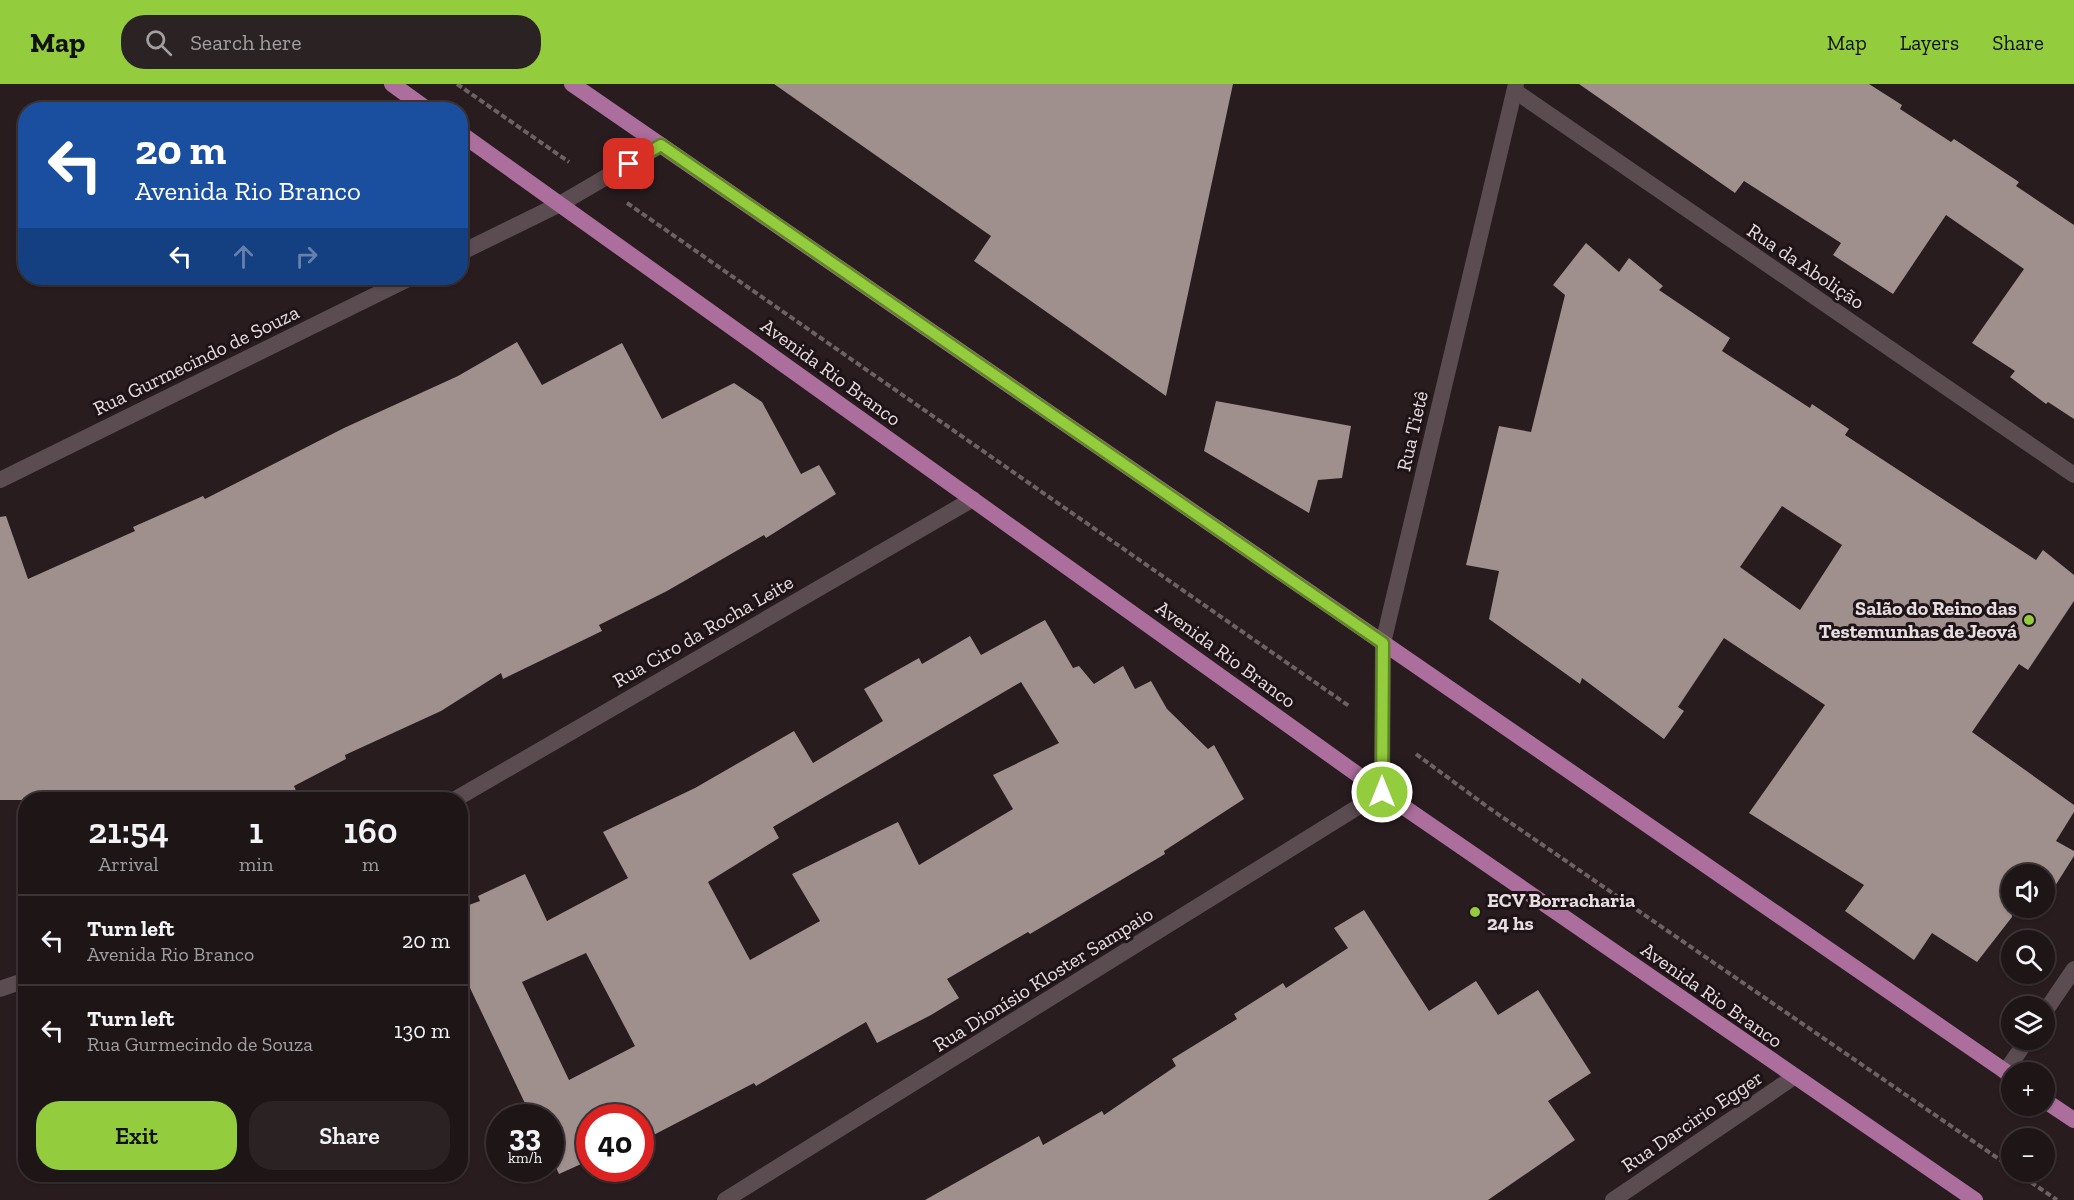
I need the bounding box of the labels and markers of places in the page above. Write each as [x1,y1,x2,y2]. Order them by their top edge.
pin [603,138,654,189]
place label: Salão do Reino das Testemunhas de Jeová [1819,596,2017,643]
marker: Salão do Reino das Testemunhas de Jeová [2022,613,2036,627]
place label: ECV Borracharia 24 hs [1487,888,1635,935]
marker: ECV Borracharia 24 hs [1468,905,1482,919]

